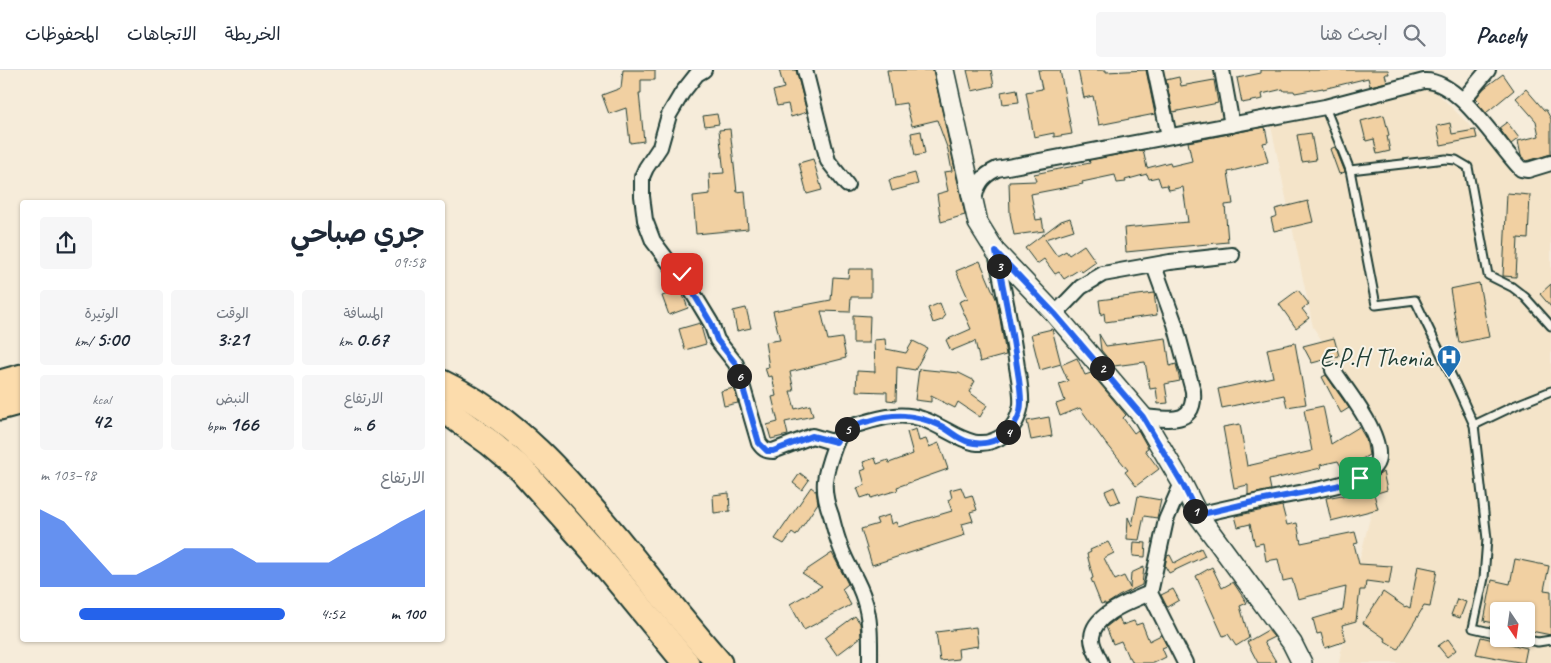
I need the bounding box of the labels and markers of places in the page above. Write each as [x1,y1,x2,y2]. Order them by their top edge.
pin [661,253,703,295]
pin: 3 [986,254,1012,278]
place label: E.P.H Thenia [1320,342,1435,374]
hospital icon: E.P.H Thenia [1436,344,1462,378]
pin: 2 [1090,356,1114,380]
pin: 6 [726,364,752,388]
pin: 5 [834,416,860,442]
pin: 4 [996,420,1020,444]
pin [1339,457,1381,499]
pin: 1 [1182,498,1208,524]

